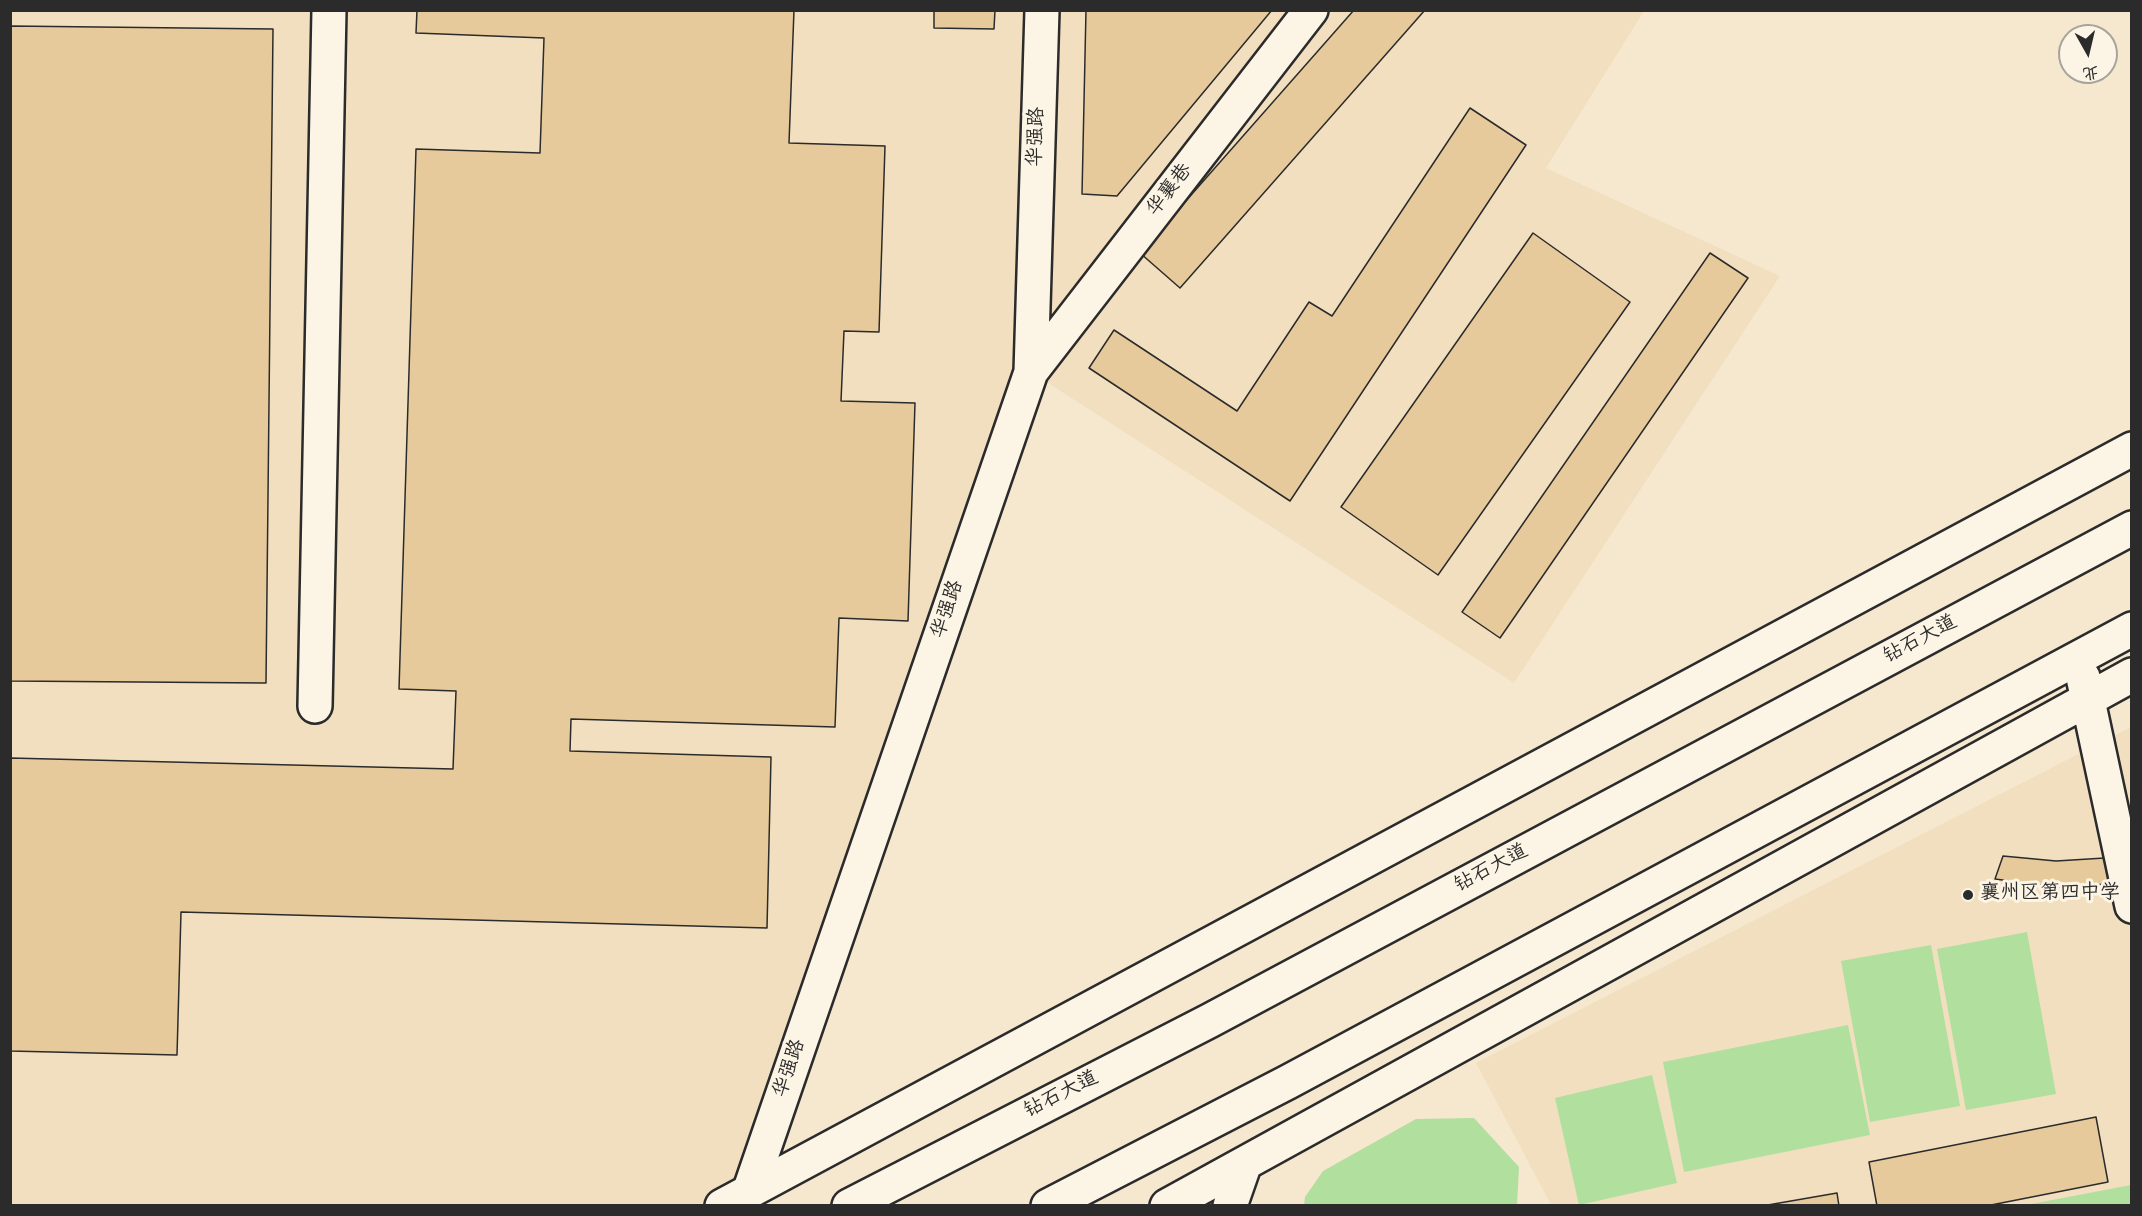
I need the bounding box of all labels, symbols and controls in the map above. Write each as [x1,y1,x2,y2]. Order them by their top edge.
north arrow [2058,24,2118,84]
text: 北 [2081,60,2100,81]
street label: 华强路 [1025,107,1051,167]
street label: 华襄巷 [1143,160,1199,222]
street label: 华强路 [928,578,970,642]
street label: 钻石大道 [1880,612,1962,670]
street label: 钻石大道 [1451,841,1533,899]
place label: 襄州区第四中学 [1980,883,2120,907]
marker: 襄州区第四中学 [1961,888,1975,902]
street label: 华强路 [770,1037,812,1101]
street label: 钻石大道 [1021,1067,1103,1125]

